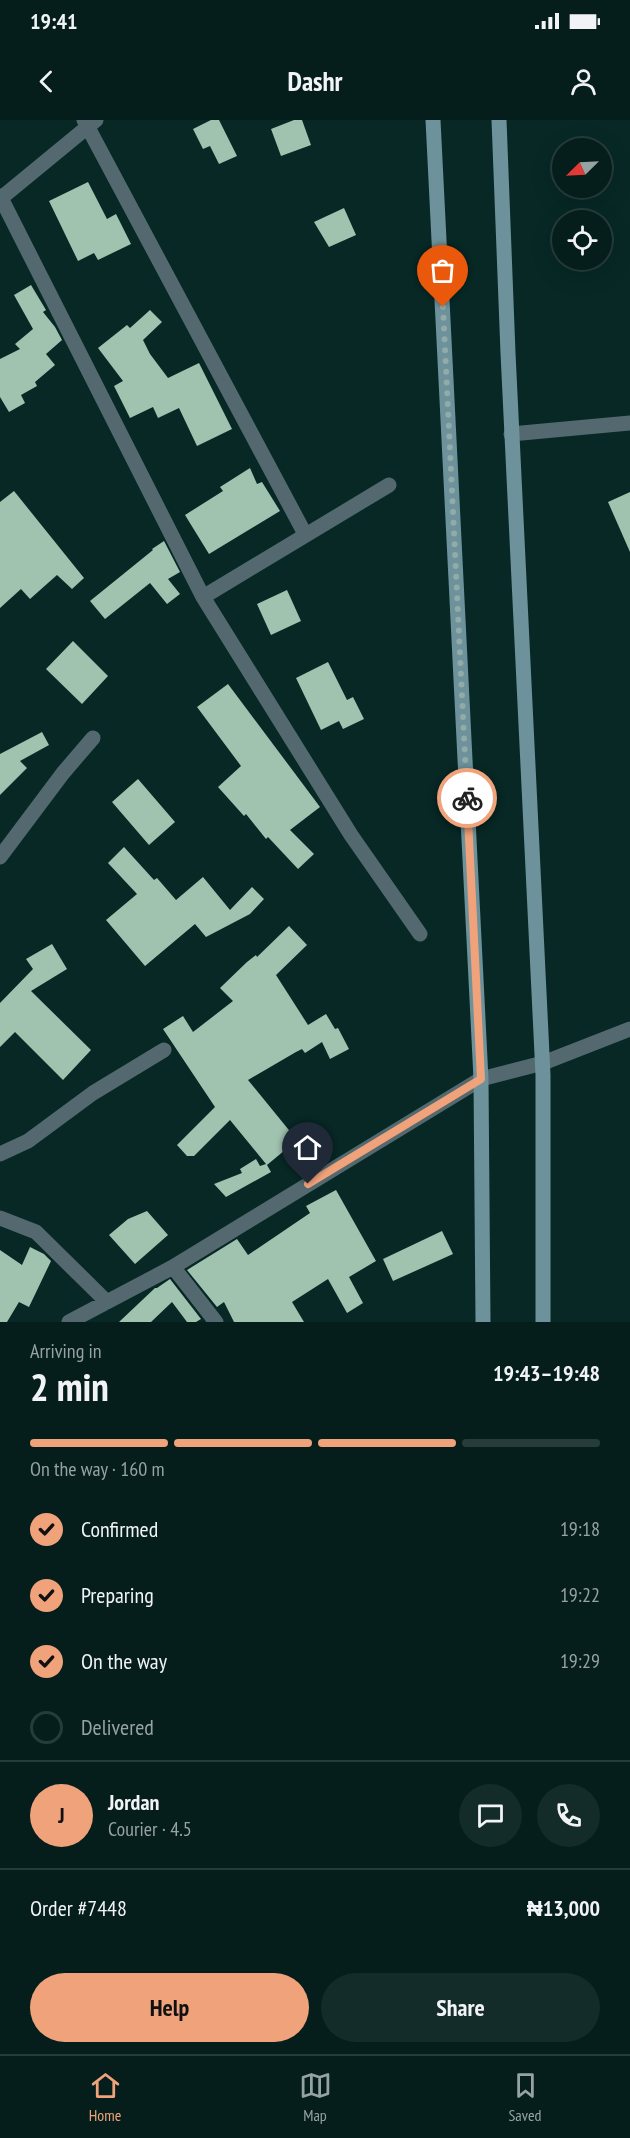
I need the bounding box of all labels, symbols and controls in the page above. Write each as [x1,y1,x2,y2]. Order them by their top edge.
text: 19:41 [30,7,78,35]
text: Dashr [287,64,343,98]
icon: back [30,65,63,98]
icon: person [567,65,600,98]
north arrow [552,138,612,198]
map controls [552,138,612,270]
button: locate [552,210,612,270]
pin [417,245,468,307]
icon: bag [426,254,459,287]
courier [437,768,497,828]
icon: bike [451,782,484,815]
pin [282,1122,333,1184]
icon: home [291,1131,324,1164]
text: Arriving in [30,1338,102,1364]
text: 19:43–19:48 [493,1359,600,1387]
text: 2 min [30,1361,109,1412]
text: On the way · 160 m [30,1456,165,1482]
icon: check [30,1513,63,1546]
text: Confirmed [81,1515,158,1543]
text: 19:18 [560,1516,600,1542]
icon: check [30,1579,63,1612]
text: Preparing [81,1581,154,1609]
text: 19:22 [560,1582,600,1608]
icon: check [30,1645,63,1678]
text: On the way [81,1647,167,1675]
text: 19:29 [560,1648,600,1674]
text: Delivered [81,1713,154,1741]
button: chat [459,1784,522,1847]
button: phone [537,1784,600,1847]
text: Jordan [108,1788,159,1816]
text: J [58,1801,65,1829]
text: Courier · 4.5 [108,1816,192,1842]
text: Order #7448 [30,1894,127,1922]
text: ₦13,000 [527,1894,600,1922]
button: Help [30,1973,309,2042]
button: Share [321,1973,600,2042]
tab: Home [89,2069,122,2125]
tab: Map [299,2069,332,2125]
tab: Saved [509,2069,542,2125]

